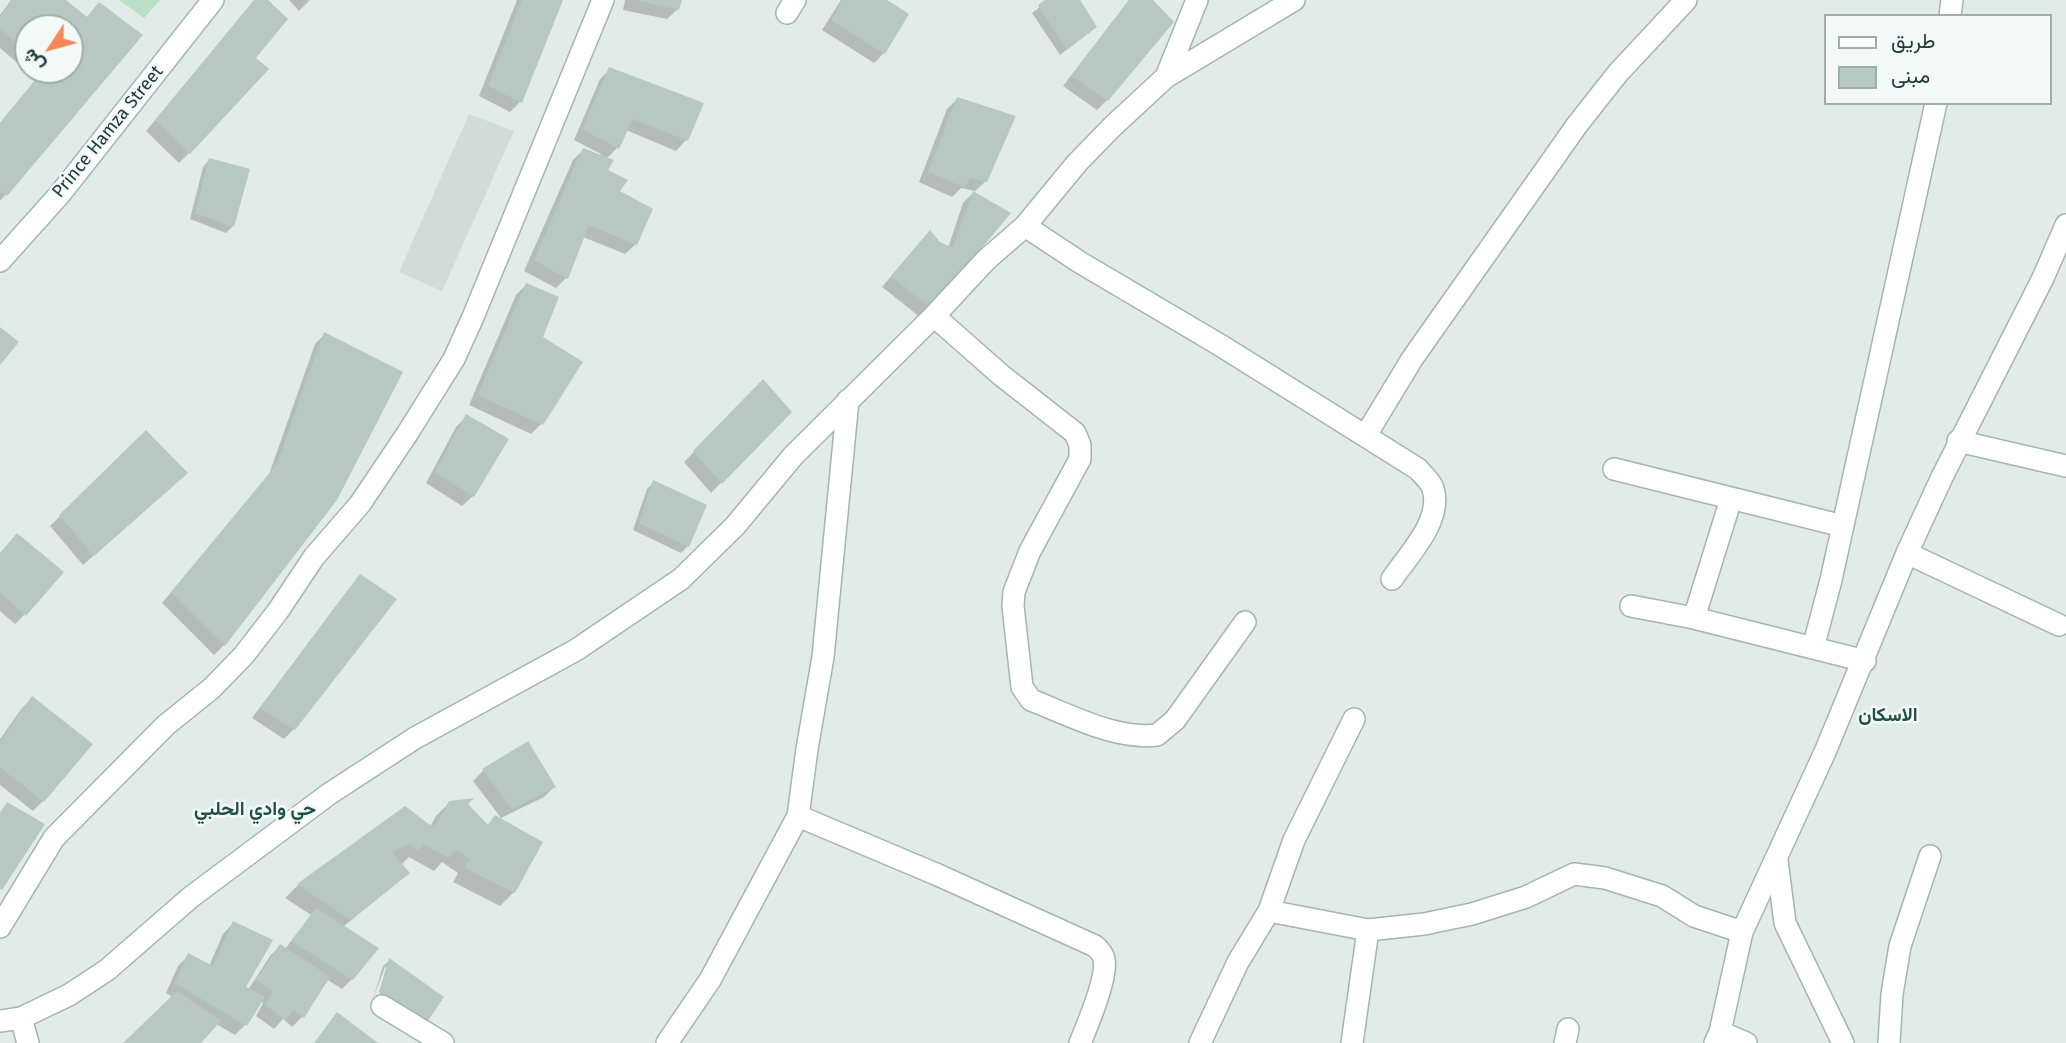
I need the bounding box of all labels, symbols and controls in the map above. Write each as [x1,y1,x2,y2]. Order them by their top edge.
north arrow [14,14,84,84]
legend [1825,14,2052,105]
text: طريق [1891,28,1936,54]
text: ش [17,44,49,76]
street label: Prince Hamza Street [48,61,168,203]
text: مبنى [1891,63,1930,89]
district label: الاسكان [1858,705,1918,727]
district label: حي وادي الحلبي [194,799,316,821]

